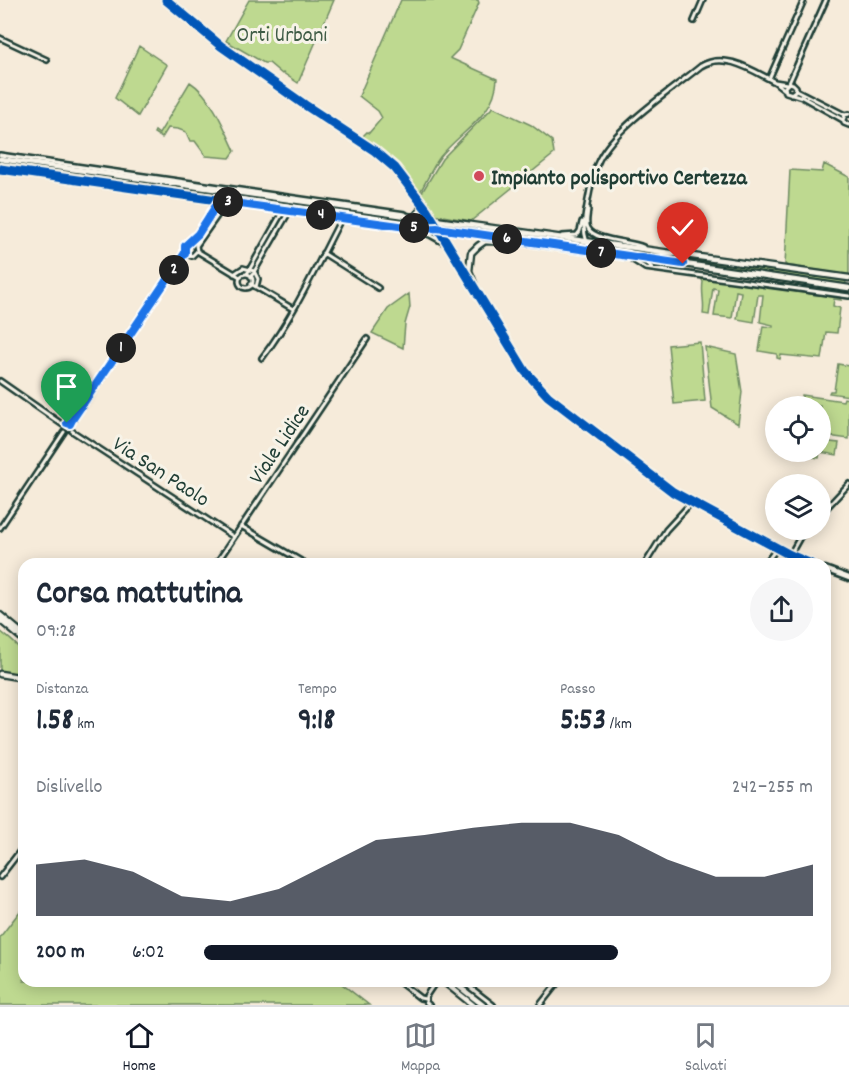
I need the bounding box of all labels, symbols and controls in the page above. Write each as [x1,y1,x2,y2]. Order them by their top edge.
park label: Orti Urbani [237,21,327,52]
place label: Impianto polisportivo Certezza [491,164,747,195]
marker: Impianto polisportivo Certezza [472,169,486,183]
pin: 3 [213,187,243,217]
text: 3 [224,190,232,213]
pin: 4 [306,200,336,230]
pin [657,202,708,264]
text: 4 [318,203,324,226]
icon: check [666,211,699,244]
pin: 5 [399,213,429,243]
text: 5 [410,216,418,239]
pin: 6 [492,224,522,254]
text: 6 [503,227,511,250]
pin: 7 [586,238,616,268]
text: 7 [598,241,604,264]
pin: 2 [159,255,189,285]
text: 2 [171,258,178,281]
pin: 1 [106,333,136,363]
text: 1 [119,336,123,359]
pin [41,361,92,423]
icon: arrive [50,370,83,403]
map controls [765,396,831,540]
button: locate [765,396,831,462]
street label: Viale Lidice [243,399,319,491]
street label: Via San Paolo [105,430,215,516]
button: layers [765,474,831,540]
text: Corsa mattutina [36,572,242,619]
button: share [750,578,813,641]
text: 09:28 [36,618,76,646]
text: Distanza [36,678,88,701]
text: Tempo [298,678,337,701]
text: Passo [560,678,595,701]
text: 1.58 [36,701,73,744]
text: 9:18 [298,701,335,744]
text: 5:53 [560,701,606,744]
text: km [73,713,95,736]
text: /km [606,713,632,736]
text: Dislivello [36,774,102,802]
text: 242–255 m [732,774,813,802]
text: 200 m [36,939,85,967]
text: 6:02 [132,939,165,967]
tab: Home [123,1019,156,1078]
tab: Mappa [401,1019,440,1078]
tab: Salvati [685,1019,726,1078]

